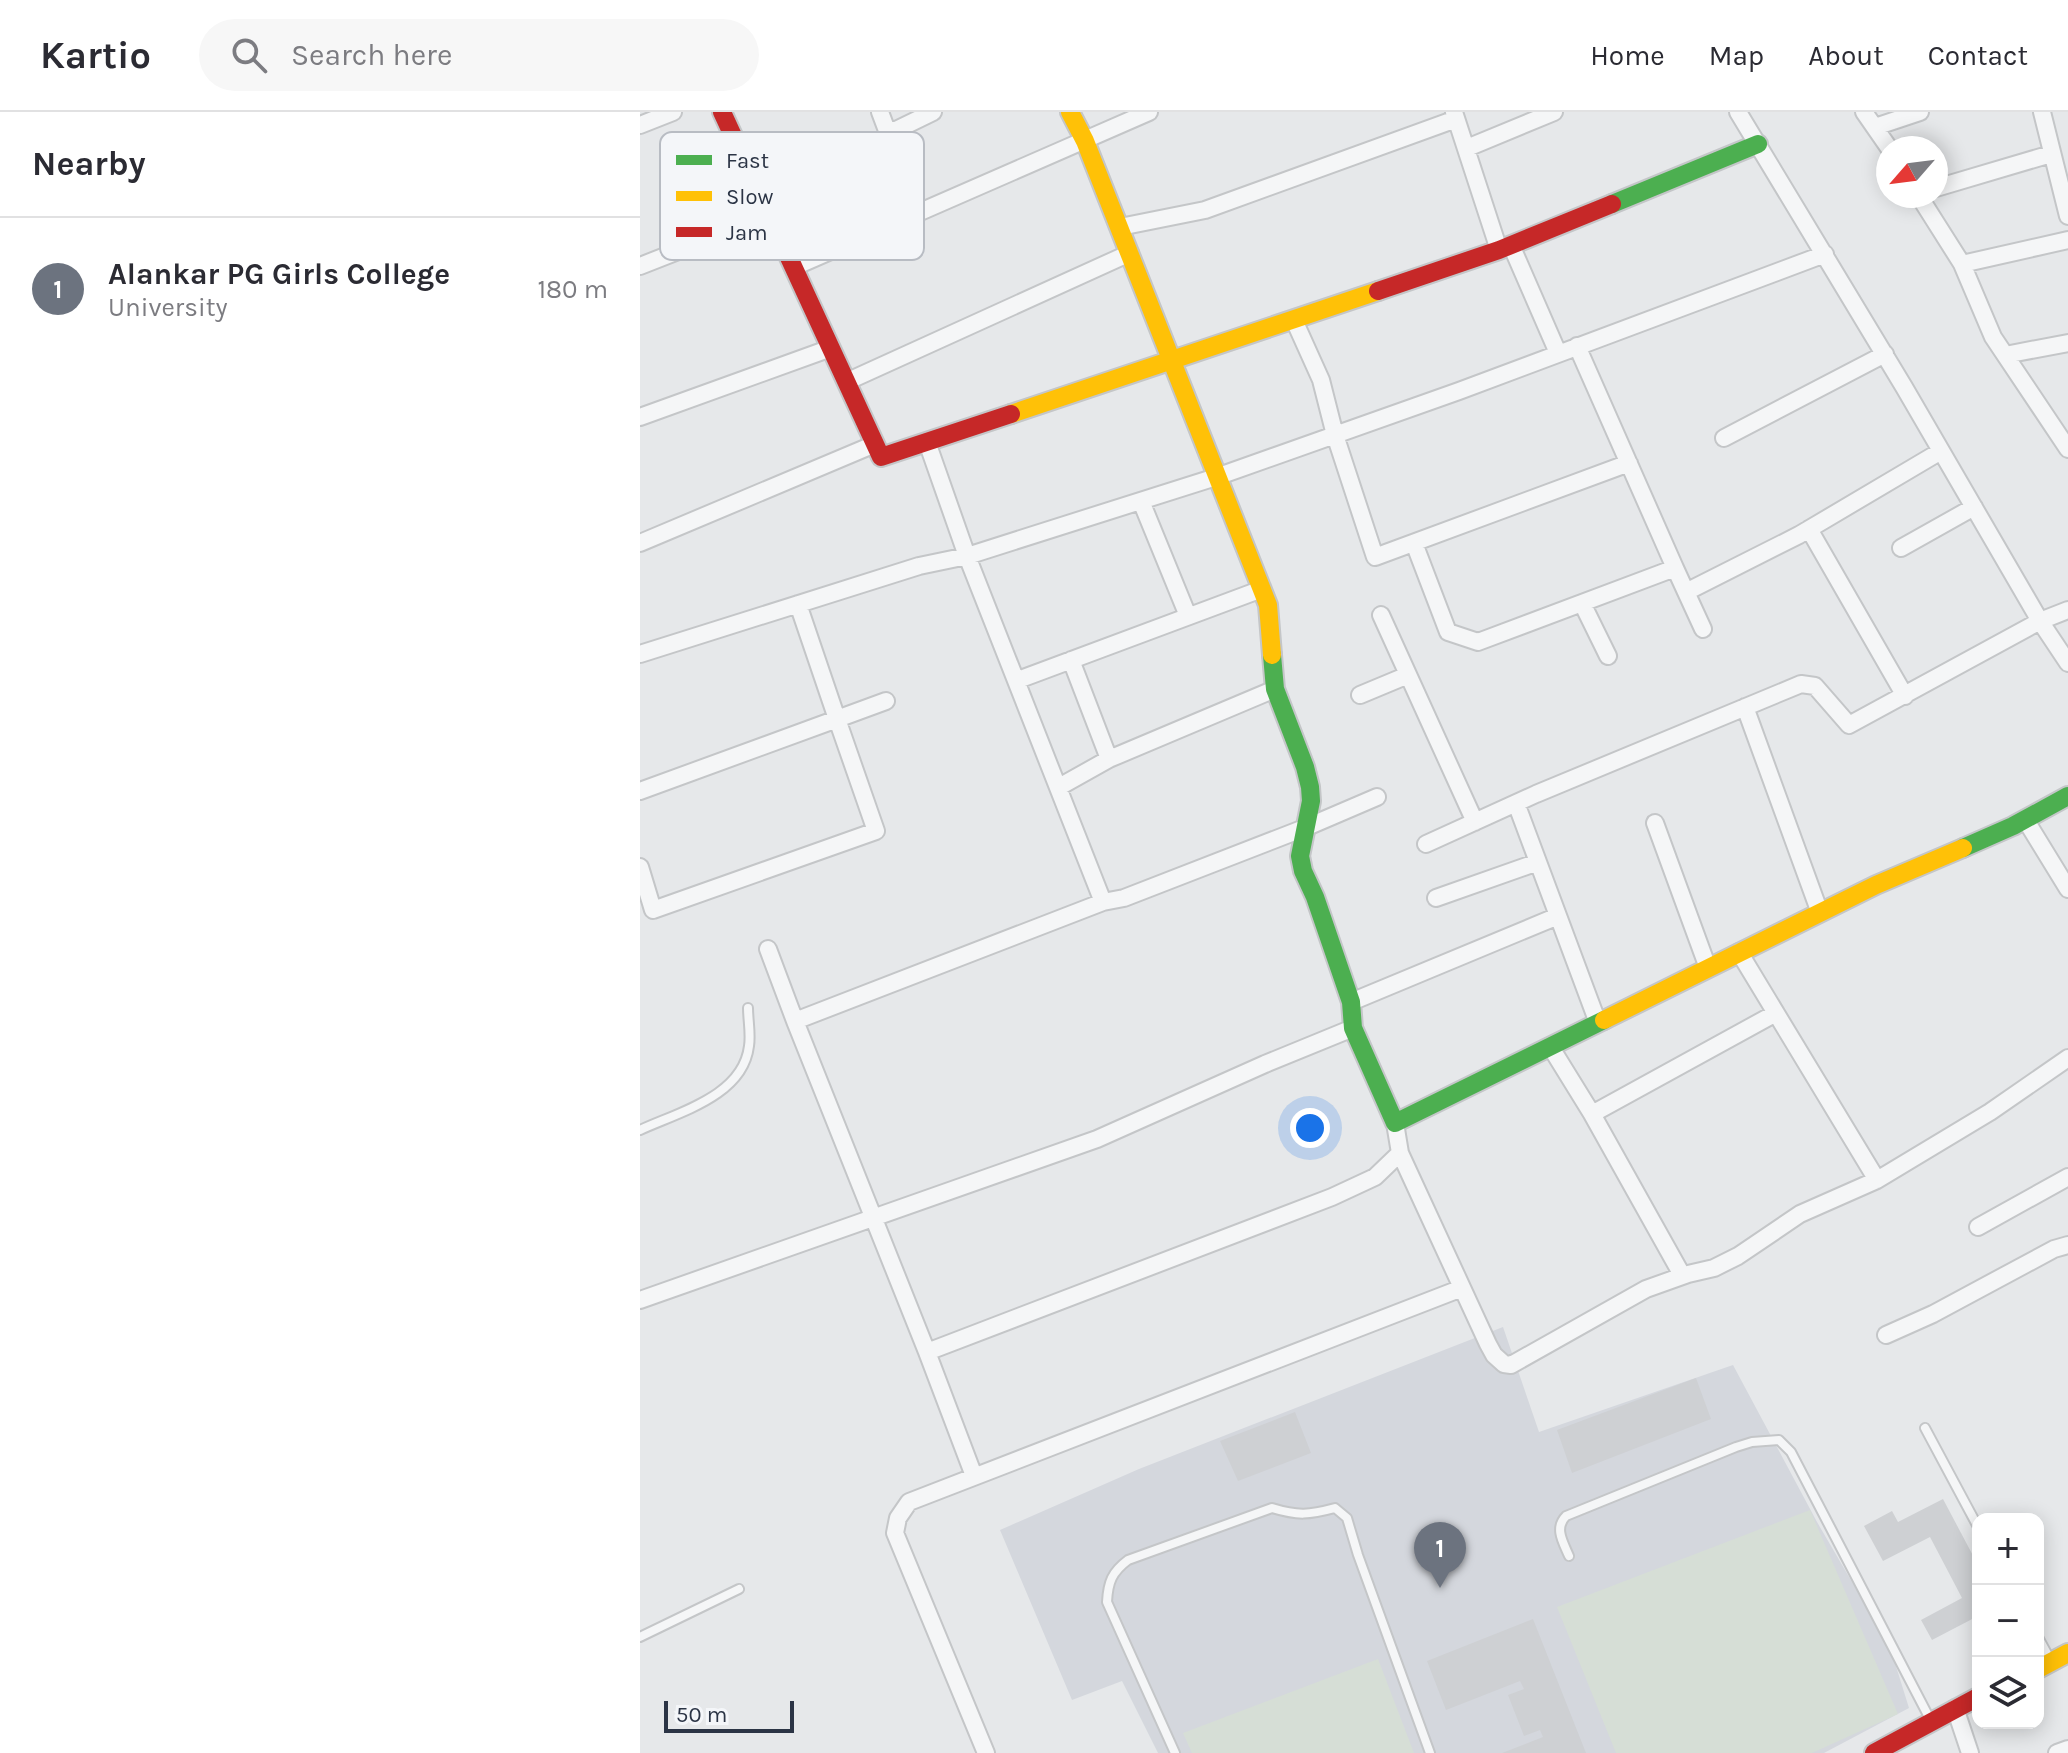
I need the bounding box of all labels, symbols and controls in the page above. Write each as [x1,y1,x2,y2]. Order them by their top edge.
search box [199,19,759,91]
text: Kartio [40,33,151,78]
icon: search [227,33,271,77]
text: Search here [291,37,452,73]
text: Home [1590,39,1665,72]
text: Map [1709,39,1764,72]
text: About [1808,39,1884,72]
text: Contact [1928,39,2028,72]
legend [660,132,924,260]
north arrow [1876,136,1948,208]
text: Nearby [32,144,146,184]
text: Fast [726,148,769,174]
text: Slow [726,184,773,210]
text: Jam [726,220,768,246]
text: Alankar PG Girls College [108,256,450,292]
text: 1 [53,274,63,305]
text: 180 m [538,274,608,305]
text: University [108,292,228,323]
your location [1290,1108,1330,1148]
map controls [1972,1513,2044,1729]
button: + [1972,1513,2044,1585]
pin: 1 [1414,1522,1466,1588]
button: − [1972,1585,2044,1657]
button: layers [1972,1657,2044,1729]
scale bar [664,1697,794,1733]
text: 50 m [676,1702,727,1728]

